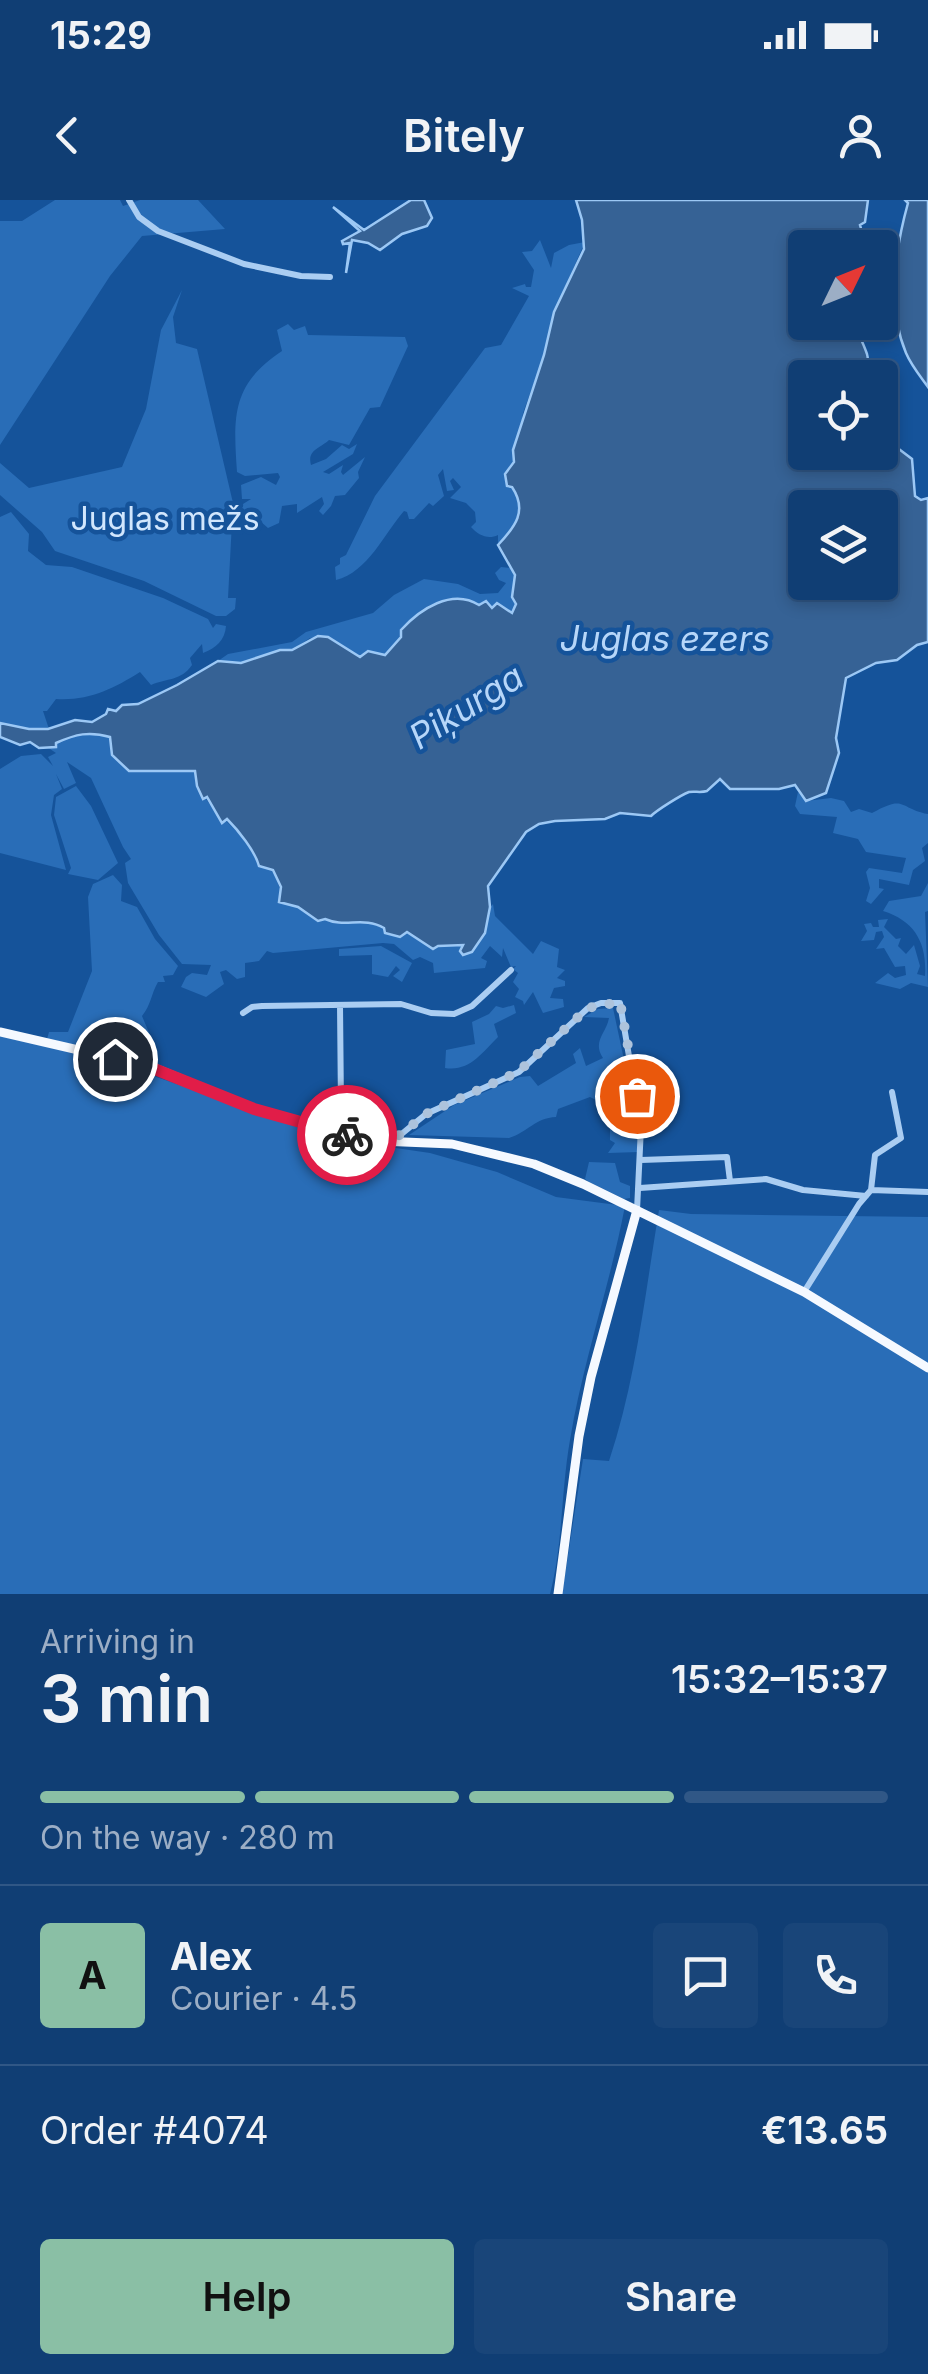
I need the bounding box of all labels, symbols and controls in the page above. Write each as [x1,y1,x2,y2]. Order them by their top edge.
text: 15:29 [50,12,152,58]
icon: back [40,108,95,163]
text: Bitely [403,108,525,163]
icon: person [833,108,888,163]
north arrow [788,230,898,340]
map controls [788,230,898,600]
button: locate [788,360,898,470]
button: layers [788,490,898,600]
park label: Juglas mežs [70,499,260,538]
water label: Juglas ezers [560,617,770,659]
water label: Piķurga [401,655,531,758]
pin [73,1017,158,1102]
icon: home [88,1032,143,1087]
pin [595,1054,680,1139]
icon: bag [610,1069,665,1124]
courier [297,1085,397,1185]
icon: bike [320,1108,375,1163]
text: Arriving in [40,1622,195,1661]
text: 15:32–15:37 [671,1656,888,1702]
text: 3 min [40,1659,213,1738]
text: On the way · 280 m [40,1818,335,1857]
button: chat [653,1923,758,2028]
button: phone [783,1923,888,2028]
text: Alex [170,1933,253,1979]
text: A [78,1952,107,1998]
text: Courier · 4.5 [170,1979,358,2018]
text: Order #4074 [40,2107,269,2153]
text: €13.65 [761,2107,888,2153]
button: Help [40,2239,454,2354]
button: Share [474,2239,888,2354]

